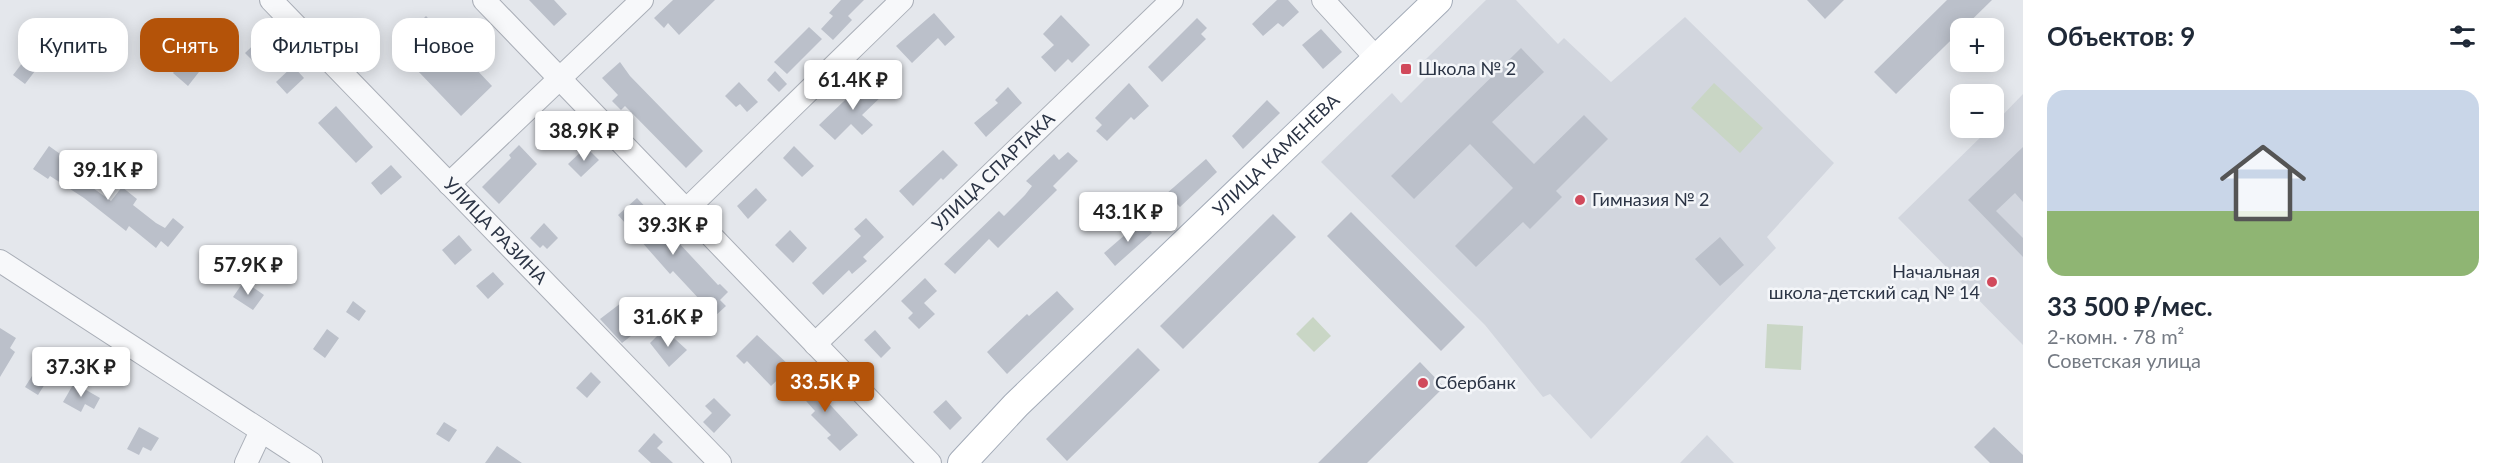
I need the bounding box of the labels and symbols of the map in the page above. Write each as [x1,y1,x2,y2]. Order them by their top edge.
place label: Школа № 2 [1418,57,1516,79]
pin: 61.4K ₽ [798,60,908,111]
marker: Школа № 2 [1399,62,1413,76]
street label: УЛИЦА КАМЕНЕВА [1208,88,1344,220]
street label: УЛИЦА СПАРТАКА [927,107,1059,235]
pin: 38.9K ₽ [529,111,639,162]
pin: 39.1K ₽ [53,150,163,201]
street label: УЛИЦА РАЗИНА [439,173,553,289]
place label: Гимназия № 2 [1592,188,1710,210]
pin: 43.1K ₽ [1073,192,1183,243]
marker: Гимназия № 2 [1573,193,1587,207]
pin: 39.3K ₽ [618,205,728,256]
pin: 57.9K ₽ [193,245,303,296]
place label: Начальная школа-детский сад № 14 [1769,260,1980,303]
marker: Начальная школа-детский сад № 14 [1985,275,1999,289]
pin: 31.6K ₽ [613,297,723,348]
pin: 37.3K ₽ [26,347,136,398]
pin: 33.5K ₽ [770,362,880,413]
place label: Сбербанк [1435,371,1516,393]
marker: Сбербанк [1416,376,1430,390]

